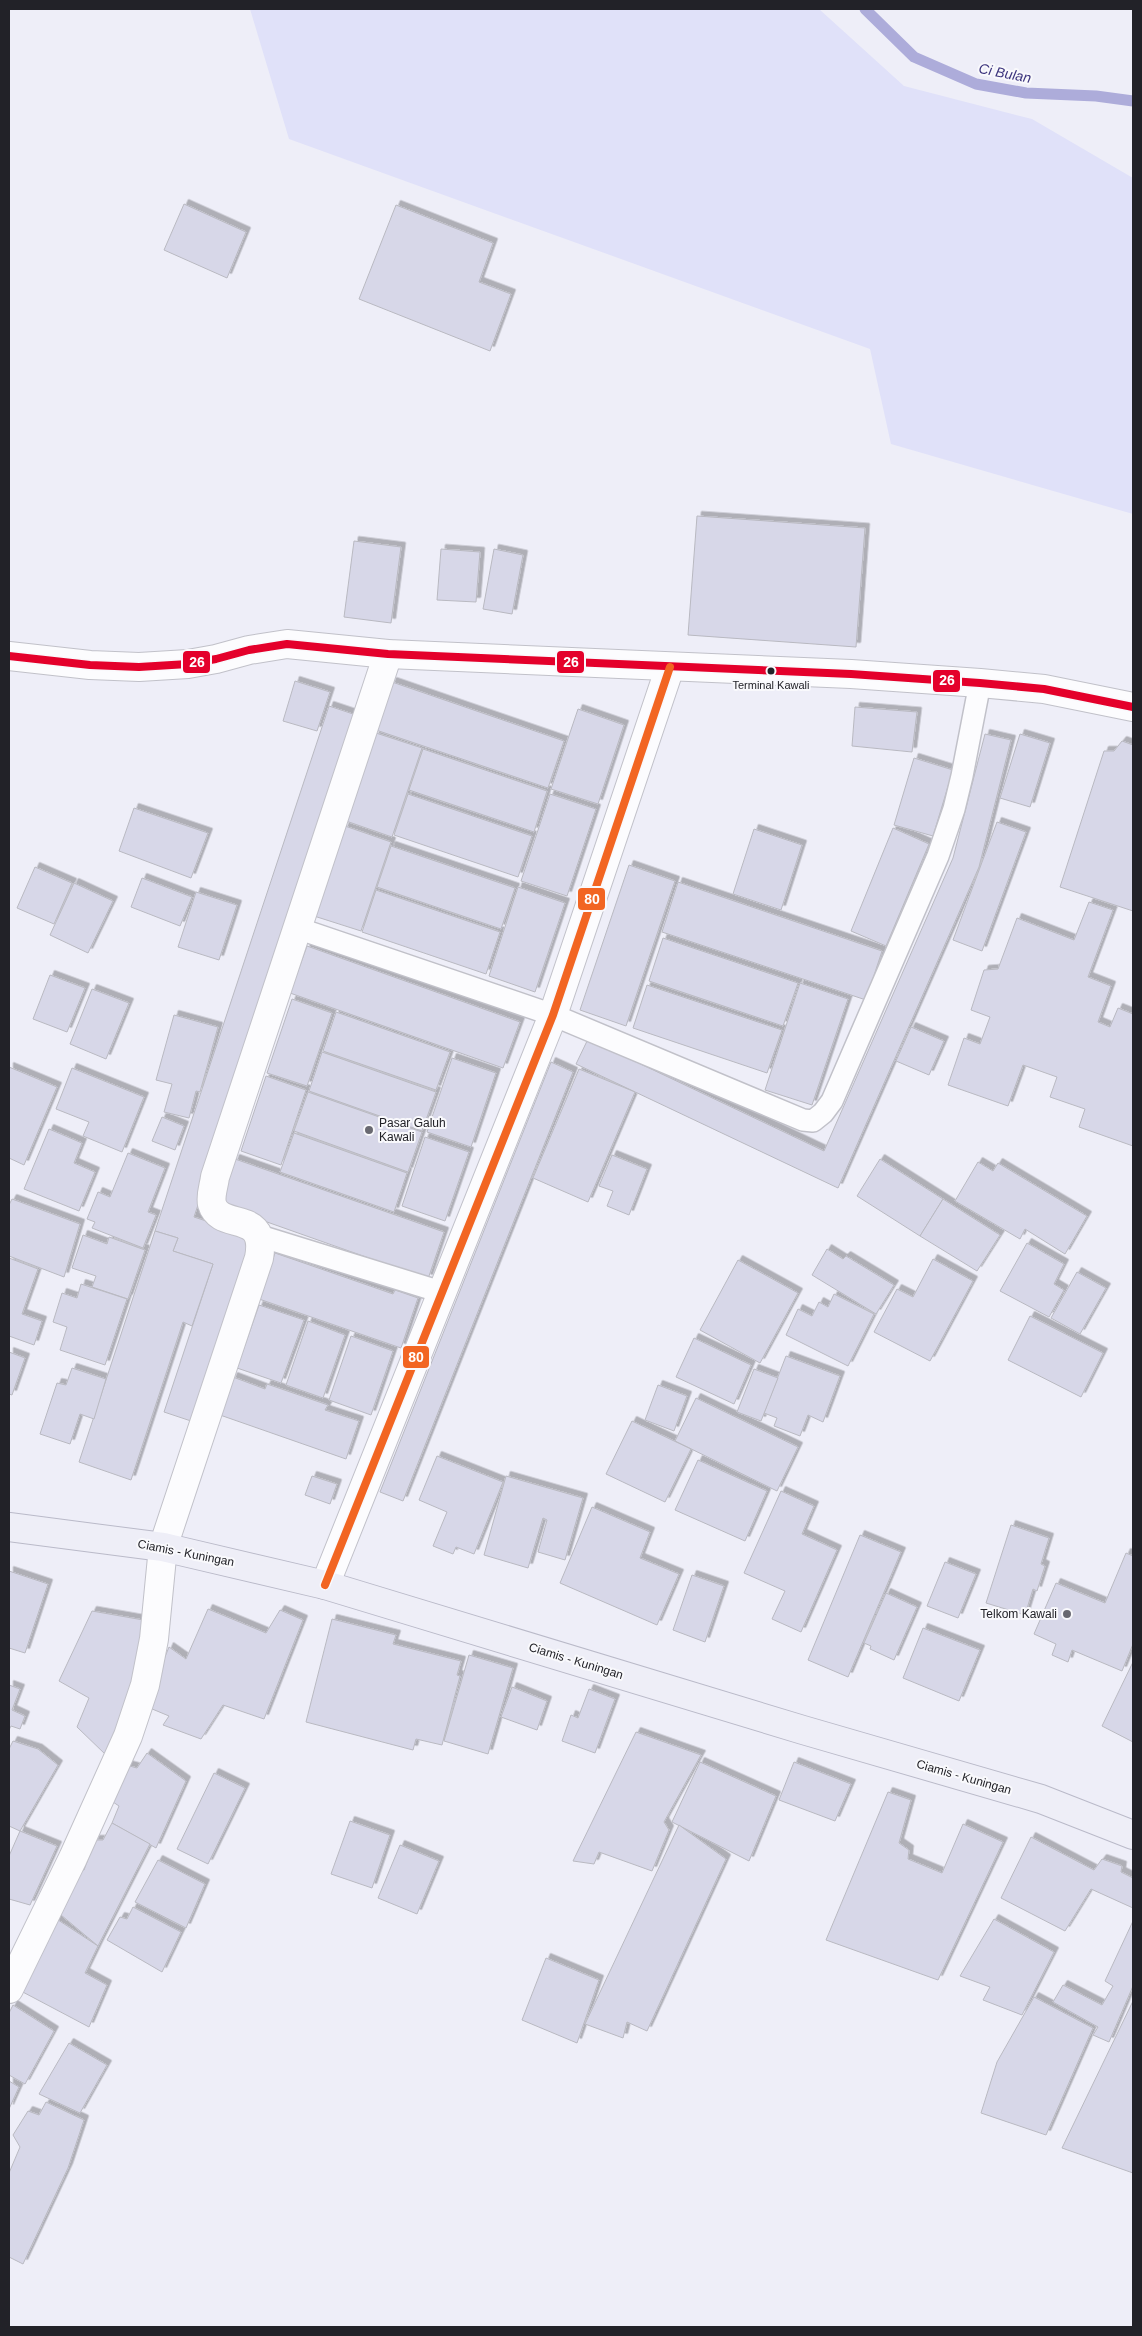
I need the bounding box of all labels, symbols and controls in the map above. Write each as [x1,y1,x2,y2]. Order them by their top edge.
water label: Ci Bulan [977,60,1033,86]
line badge: 26 [182,650,211,674]
line badge: 26 [556,650,585,674]
text: 26 [189,654,205,670]
text: 26 [563,654,579,670]
marker: Terminal Kawali [766,666,776,676]
line badge: 26 [932,669,961,693]
text: 26 [939,672,955,688]
place label: Terminal Kawali [732,679,810,691]
line badge: 80 [577,887,606,911]
text: 80 [584,891,600,907]
place label: Pasar Galuh Kawali [379,1116,446,1144]
marker: Pasar Galuh Kawali [363,1124,375,1136]
line badge: 80 [402,1345,430,1369]
text: 80 [408,1349,424,1365]
street label: Ciamis - Kuningan [137,1537,235,1569]
place label: Telkom Kawali [980,1607,1057,1621]
marker: Telkom Kawali [1061,1608,1073,1620]
street label: Ciamis - Kuningan [527,1640,625,1682]
street label: Ciamis - Kuningan [915,1757,1013,1797]

